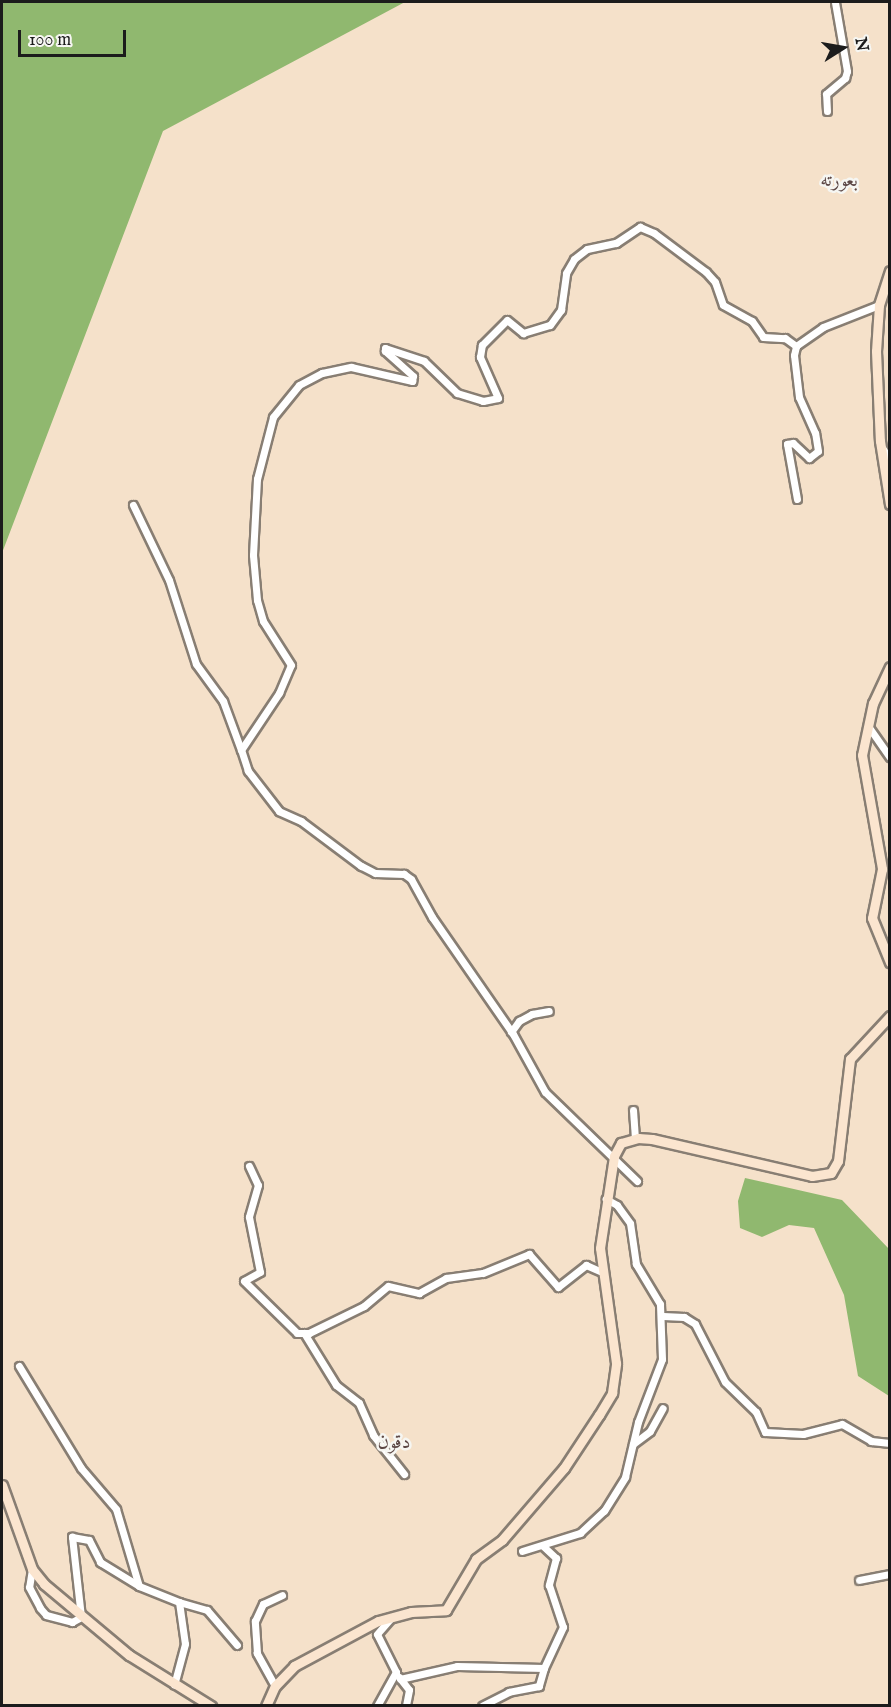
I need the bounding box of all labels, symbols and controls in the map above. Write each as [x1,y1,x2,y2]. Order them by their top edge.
scale bar [21,18,129,56]
north arrow [813,18,873,78]
text: 100 m [29,29,71,52]
text: N [850,36,872,53]
district label: بعورته [820,168,858,192]
district label: دقون [377,1430,411,1454]

